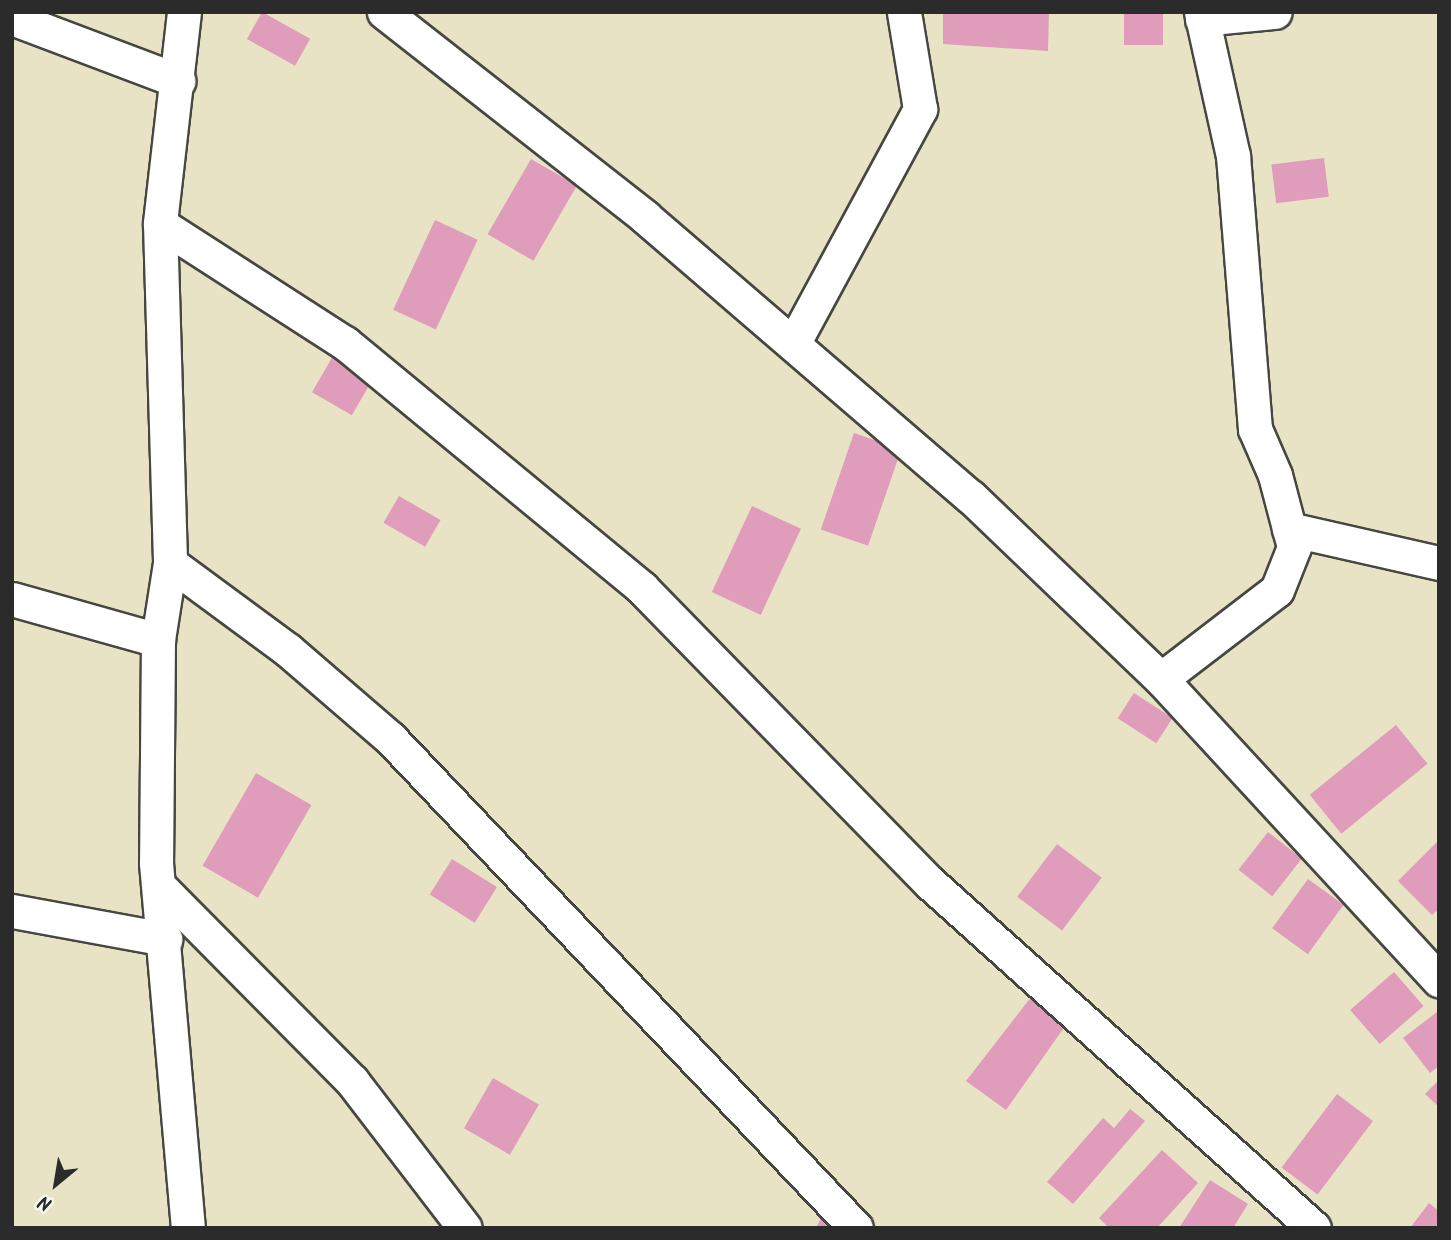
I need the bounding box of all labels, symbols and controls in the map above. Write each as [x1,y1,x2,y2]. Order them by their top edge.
north arrow [21,1149,91,1219]
text: N [33,1186,58,1218]

